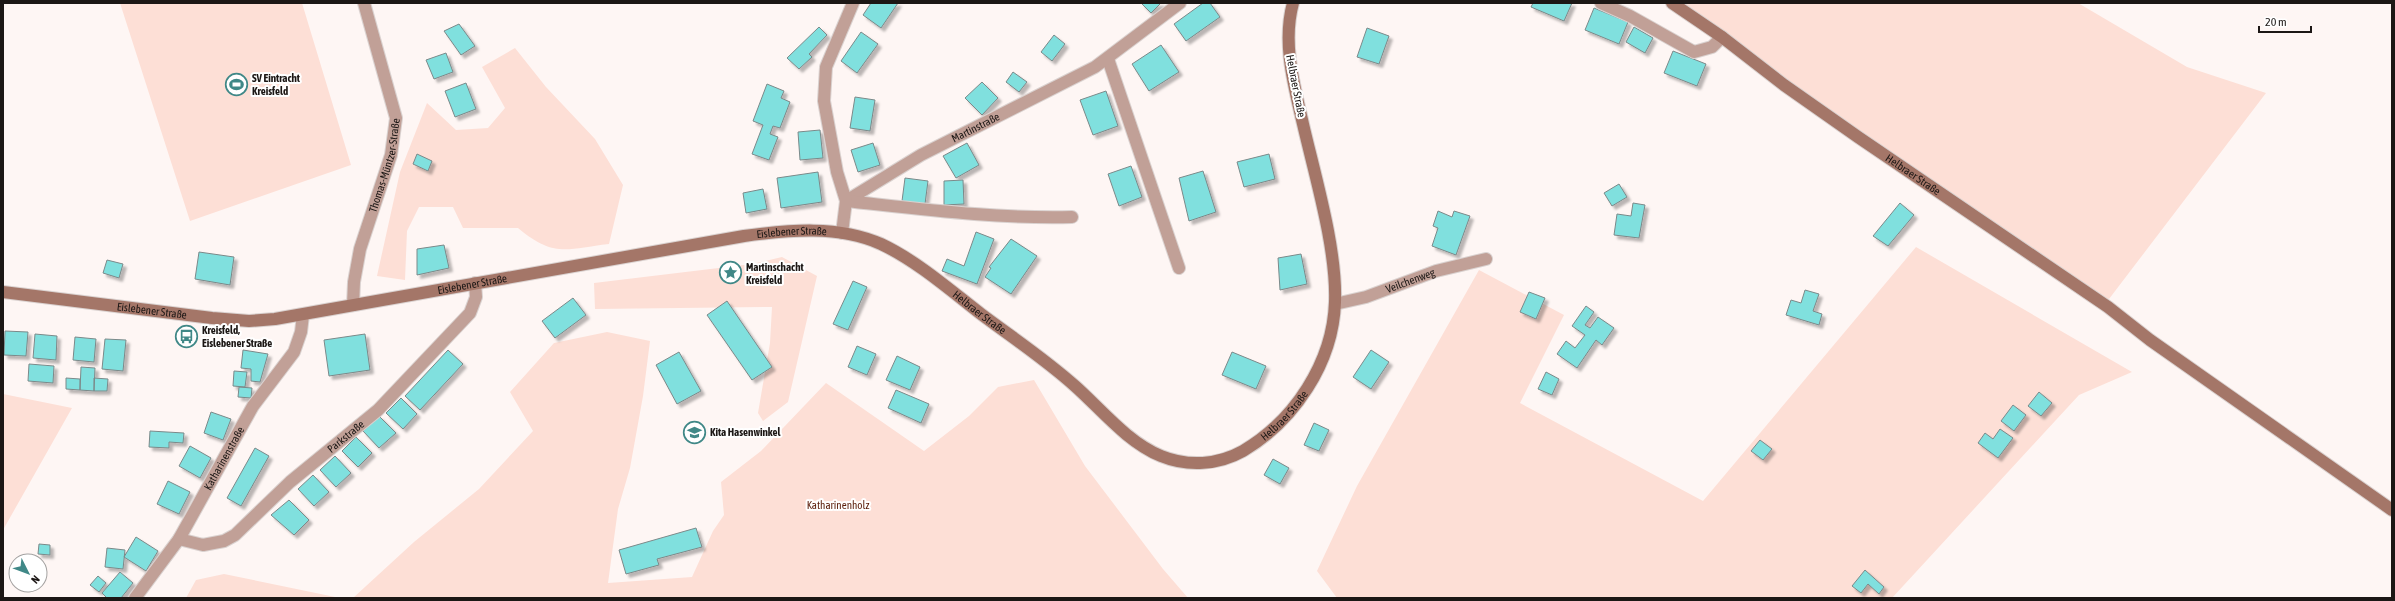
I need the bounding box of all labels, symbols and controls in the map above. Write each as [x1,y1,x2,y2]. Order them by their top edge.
scale bar [2259,8,2311,34]
text: 20 m [2265,15,2287,29]
street label: Helbraer Straße [1284,54,1308,118]
sports icon: SV Eintracht Kreisfeld [223,71,249,97]
place label: SV Eintracht Kreisfeld [252,72,301,97]
street label: Martinstraße [950,110,1001,145]
street label: Thomas-Müntzer-Straße [366,118,402,214]
street label: Helbraer Straße [1883,152,1943,197]
street label: Eislebener Straße [756,225,827,240]
place icon: Martinschacht Kreisfeld [717,260,743,286]
place label: Martinschacht Kreisfeld [746,261,804,286]
street label: Veilchenweg [1384,266,1437,295]
street label: Eislebener Straße [436,272,508,296]
street label: Helbraer Straße [950,288,1008,336]
street label: Eislebener Straße [116,300,188,321]
bus stop icon: Kreisfeld, Eislebener Straße [173,323,199,349]
place label: Kreisfeld, Eislebener Straße [202,324,272,349]
street label: Helbraer Straße [1258,388,1310,443]
street label: Parkstraße [325,418,366,455]
school or university icon: Kita Hasenwinkel [682,419,708,445]
street label: Katharinenstraße [201,424,246,492]
place label: Kita Hasenwinkel [710,426,781,438]
park label: Katharinenholz [807,499,869,511]
north arrow [8,553,48,593]
text: N [29,573,42,586]

